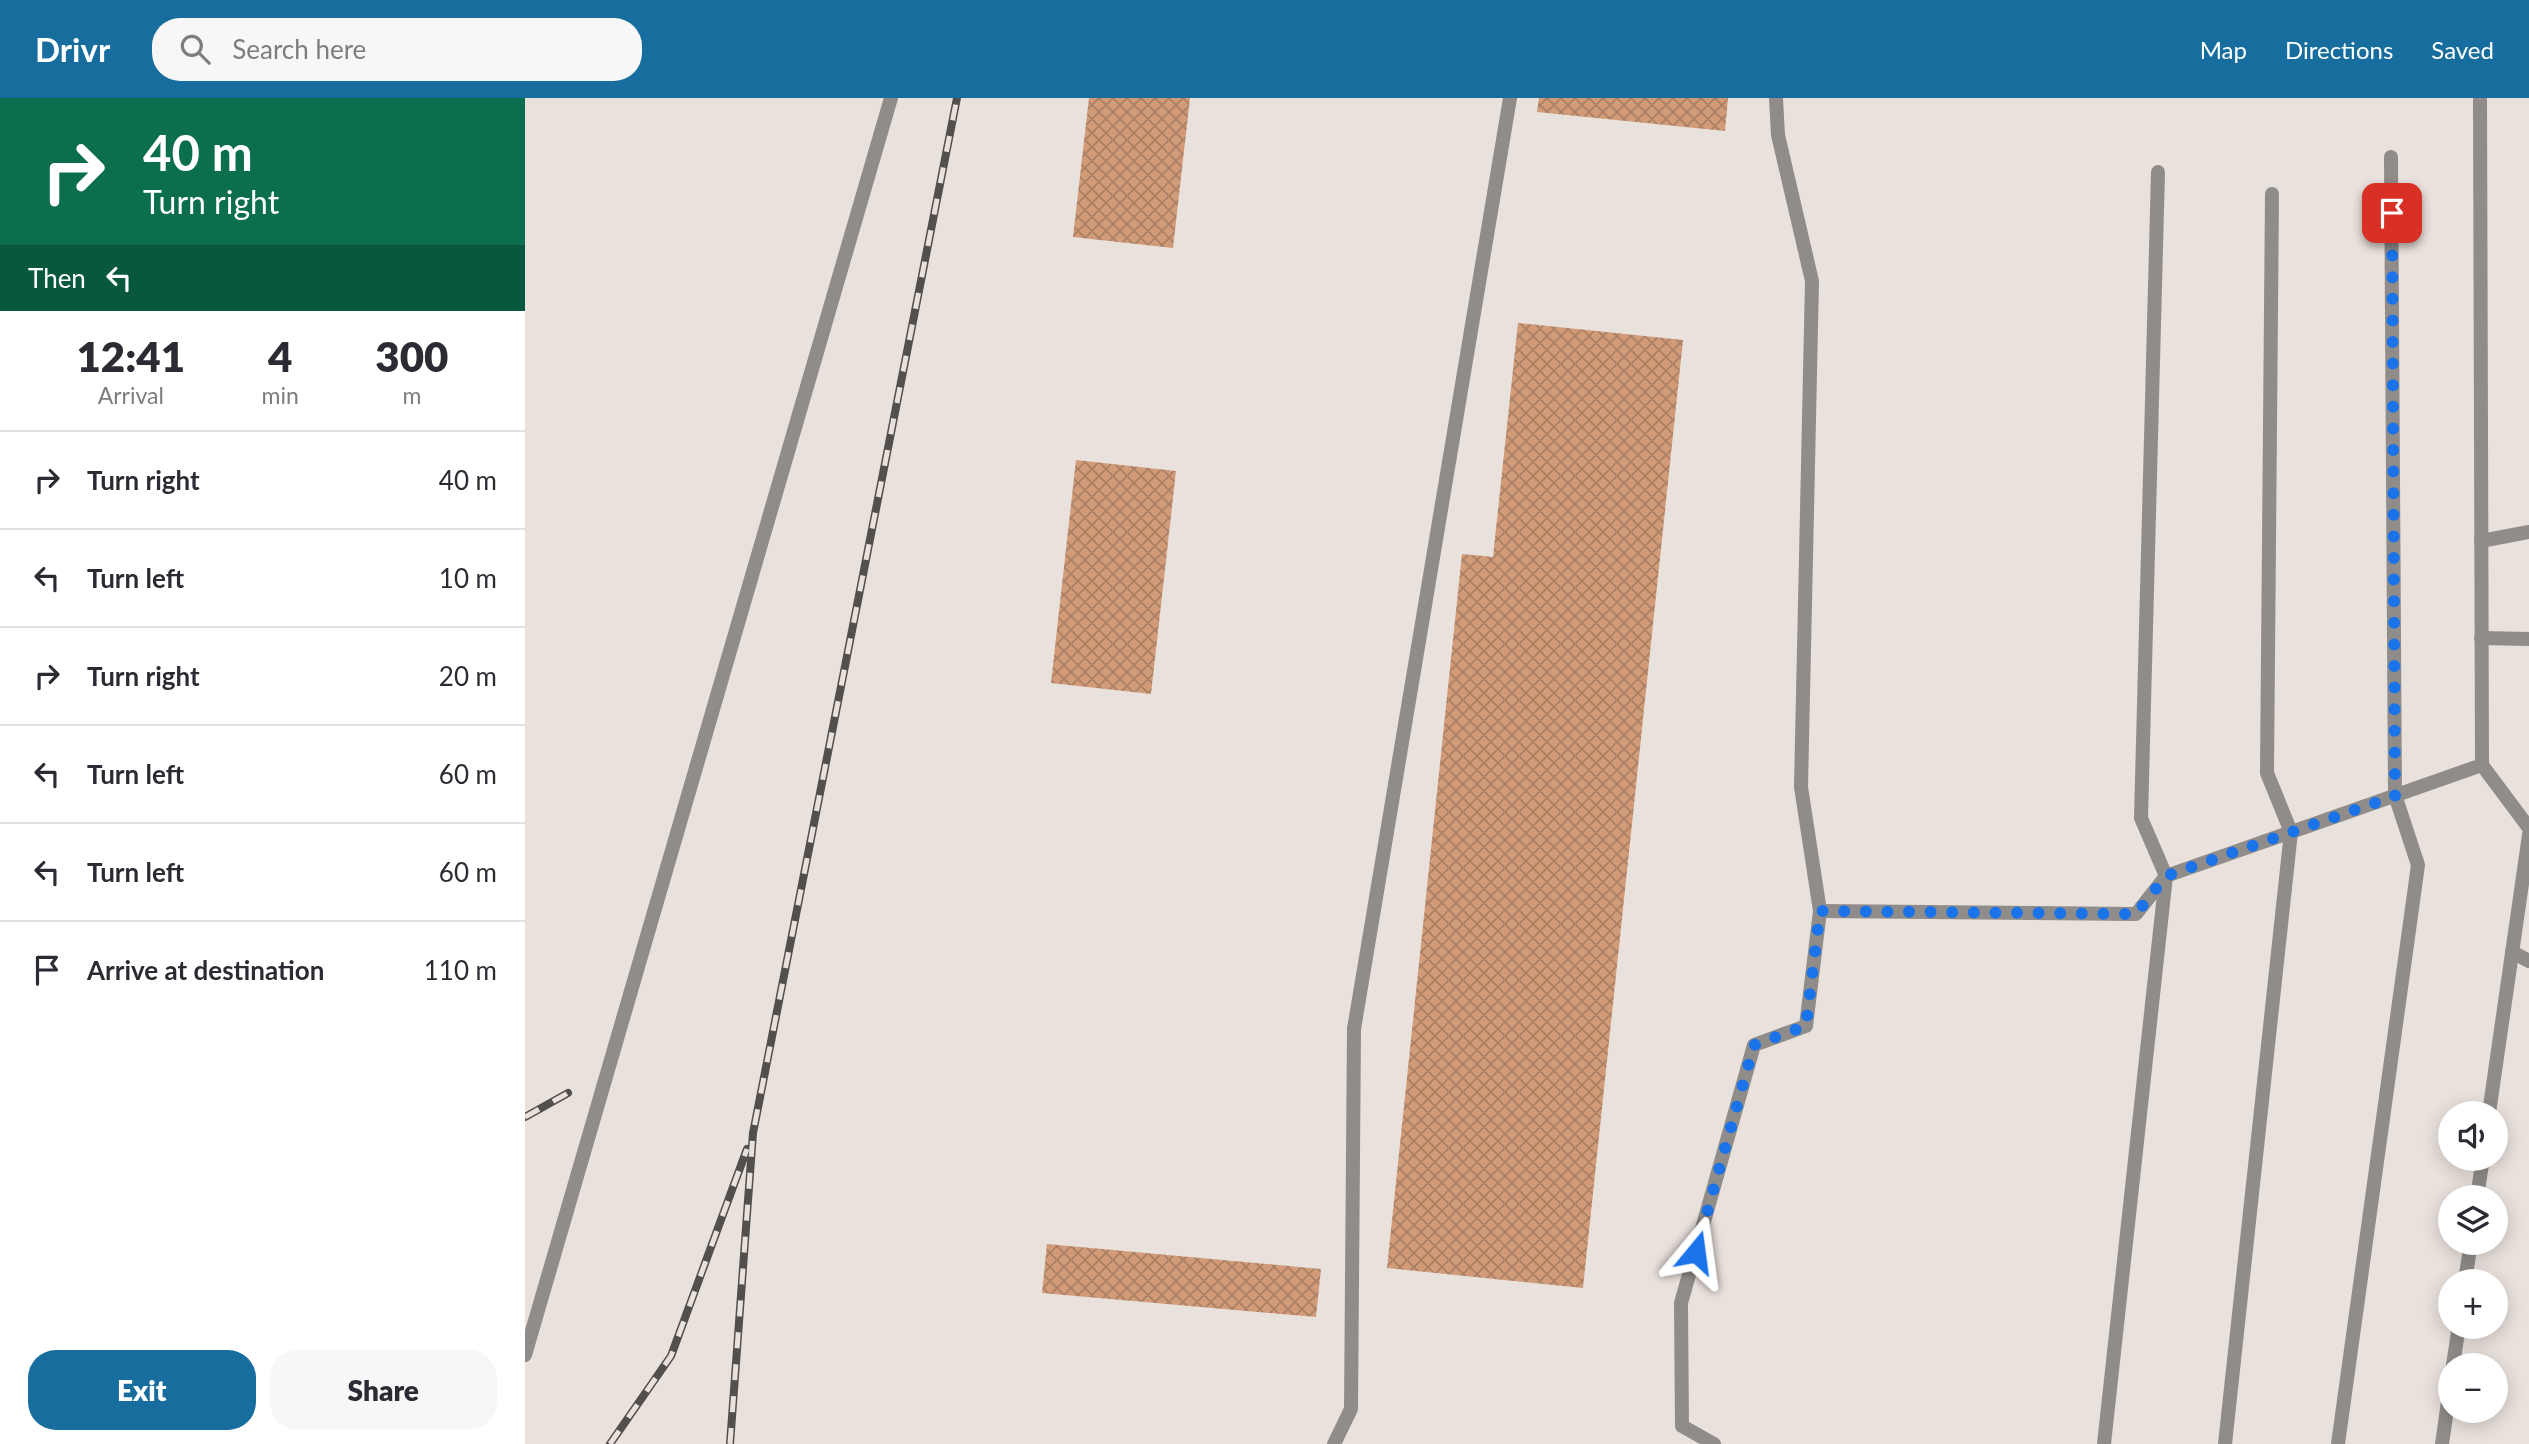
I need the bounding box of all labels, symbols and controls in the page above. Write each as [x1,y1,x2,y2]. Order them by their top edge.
search box [152,18,642,81]
text: Drivr [35,29,110,69]
icon: search [176,30,214,68]
text: Search here [232,33,366,65]
text: Map [2200,35,2247,64]
text: Directions [2285,35,2393,64]
text: Saved [2431,35,2494,64]
text: 40 m [143,123,253,181]
icon: right [28,126,119,217]
text: Turn right [143,182,279,221]
pin [2362,183,2422,243]
icon: arrive [2373,194,2411,232]
icon: left [100,259,138,297]
text: Then [28,262,86,294]
text: 12:41 [77,331,185,381]
text: 4 [268,331,292,381]
text: 300 [375,331,448,381]
text: Arrival [98,381,164,409]
text: min [262,381,299,409]
text: m [402,381,421,409]
icon: right [28,461,66,499]
text: Turn right [87,464,200,496]
text: 40 m [439,464,497,496]
icon: left [28,559,66,597]
text: Turn left [87,562,184,594]
text: 10 m [439,562,497,594]
icon: right [28,657,66,695]
text: Turn right [87,660,200,692]
text: 20 m [439,660,497,692]
icon: left [28,755,66,793]
text: Turn left [87,758,184,790]
text: 60 m [439,758,497,790]
icon: left [28,853,66,891]
text: Turn left [87,856,184,888]
text: 60 m [439,856,497,888]
icon: arrive [28,951,66,989]
text: Arrive at destination [87,954,324,986]
text: 110 m [424,954,497,986]
map controls [2438,1101,2508,1423]
button: sound [2438,1101,2508,1171]
button: layers [2438,1185,2508,1255]
position arrow [1659,1215,1733,1289]
button: + [2438,1269,2508,1339]
button: Exit [28,1350,256,1430]
button: Share [270,1350,497,1430]
button: − [2438,1353,2508,1423]

